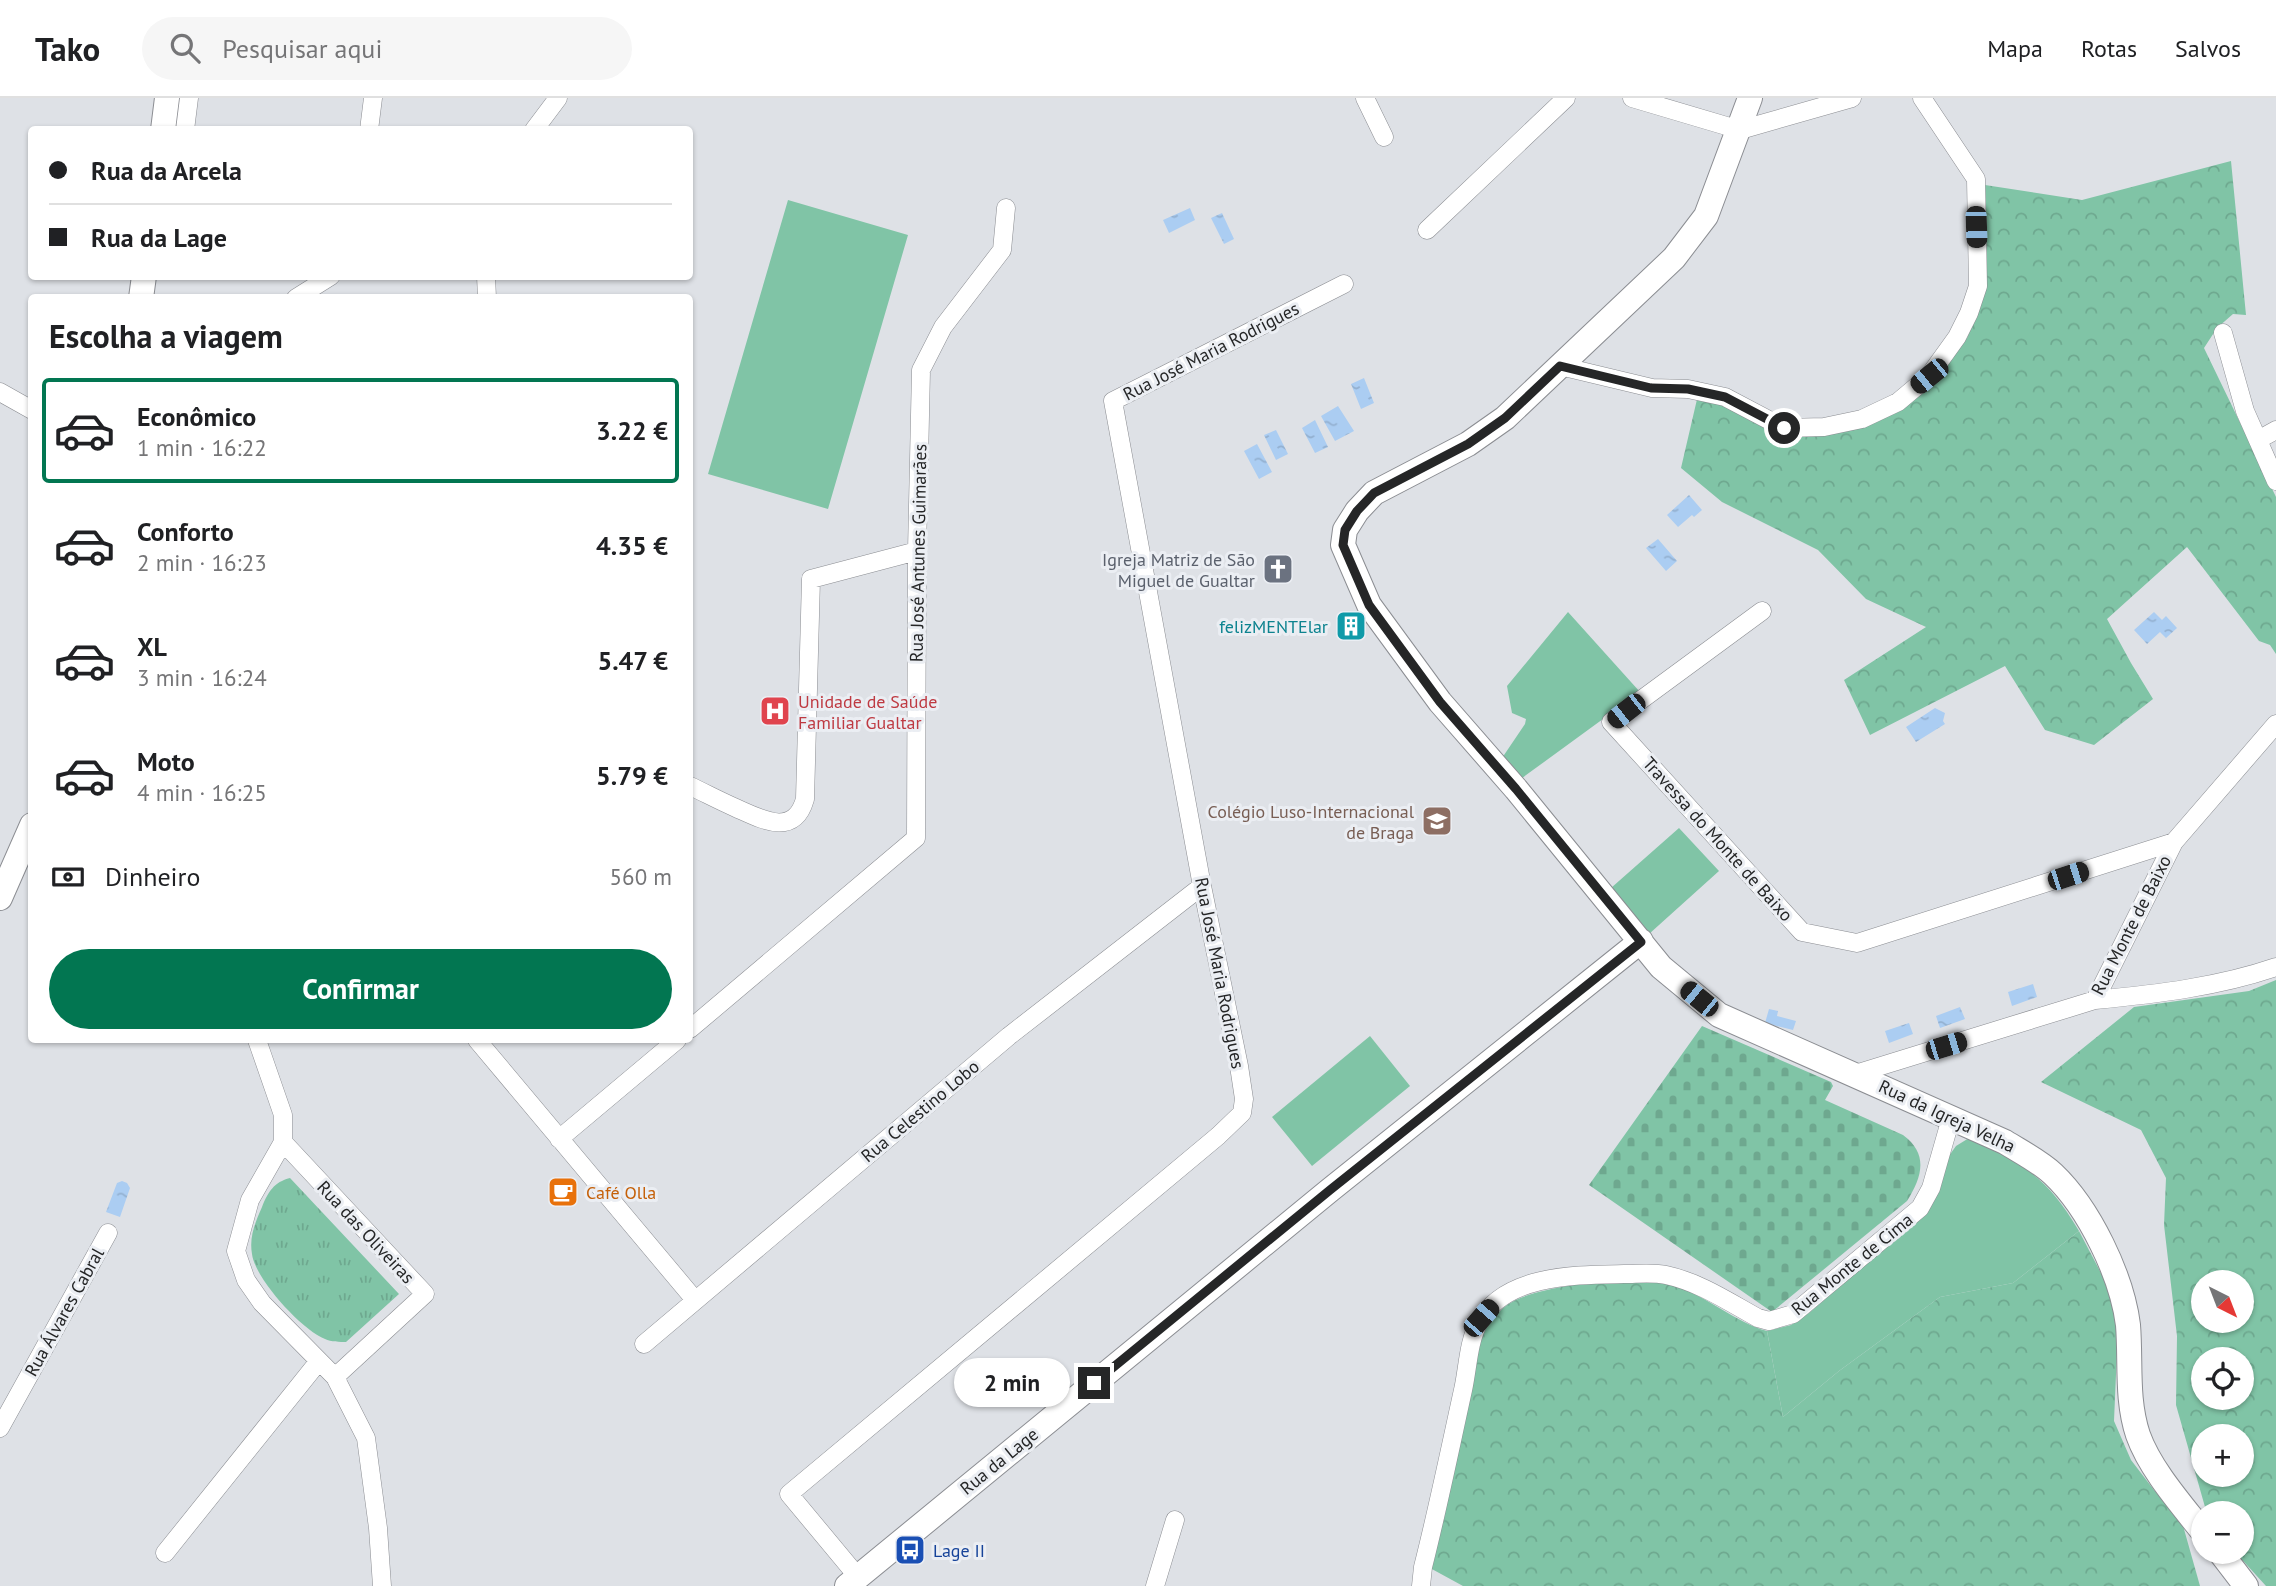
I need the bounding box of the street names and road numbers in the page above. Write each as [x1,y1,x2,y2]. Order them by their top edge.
street label: Rua José Maria Rodrigues [1119,297,1303,405]
street label: Rua José Antunes Guimarães [905,444,931,662]
street label: Travessa do Monte de Baixo [1638,752,1798,926]
street label: Rua Monte de Baixo [2086,851,2176,999]
street label: Rua José Maria Rodrigues [1190,875,1250,1071]
street label: Rua Celestino Lobo [856,1055,984,1167]
street label: Rua da Igreja Velha [1875,1074,2019,1158]
street label: Rua das Oliveiras [312,1176,420,1288]
street label: Rua Monte de Cima [1787,1208,1917,1320]
street label: Rua Álvares Cabral [19,1243,109,1380]
street label: Rua da Lage [955,1422,1043,1500]

